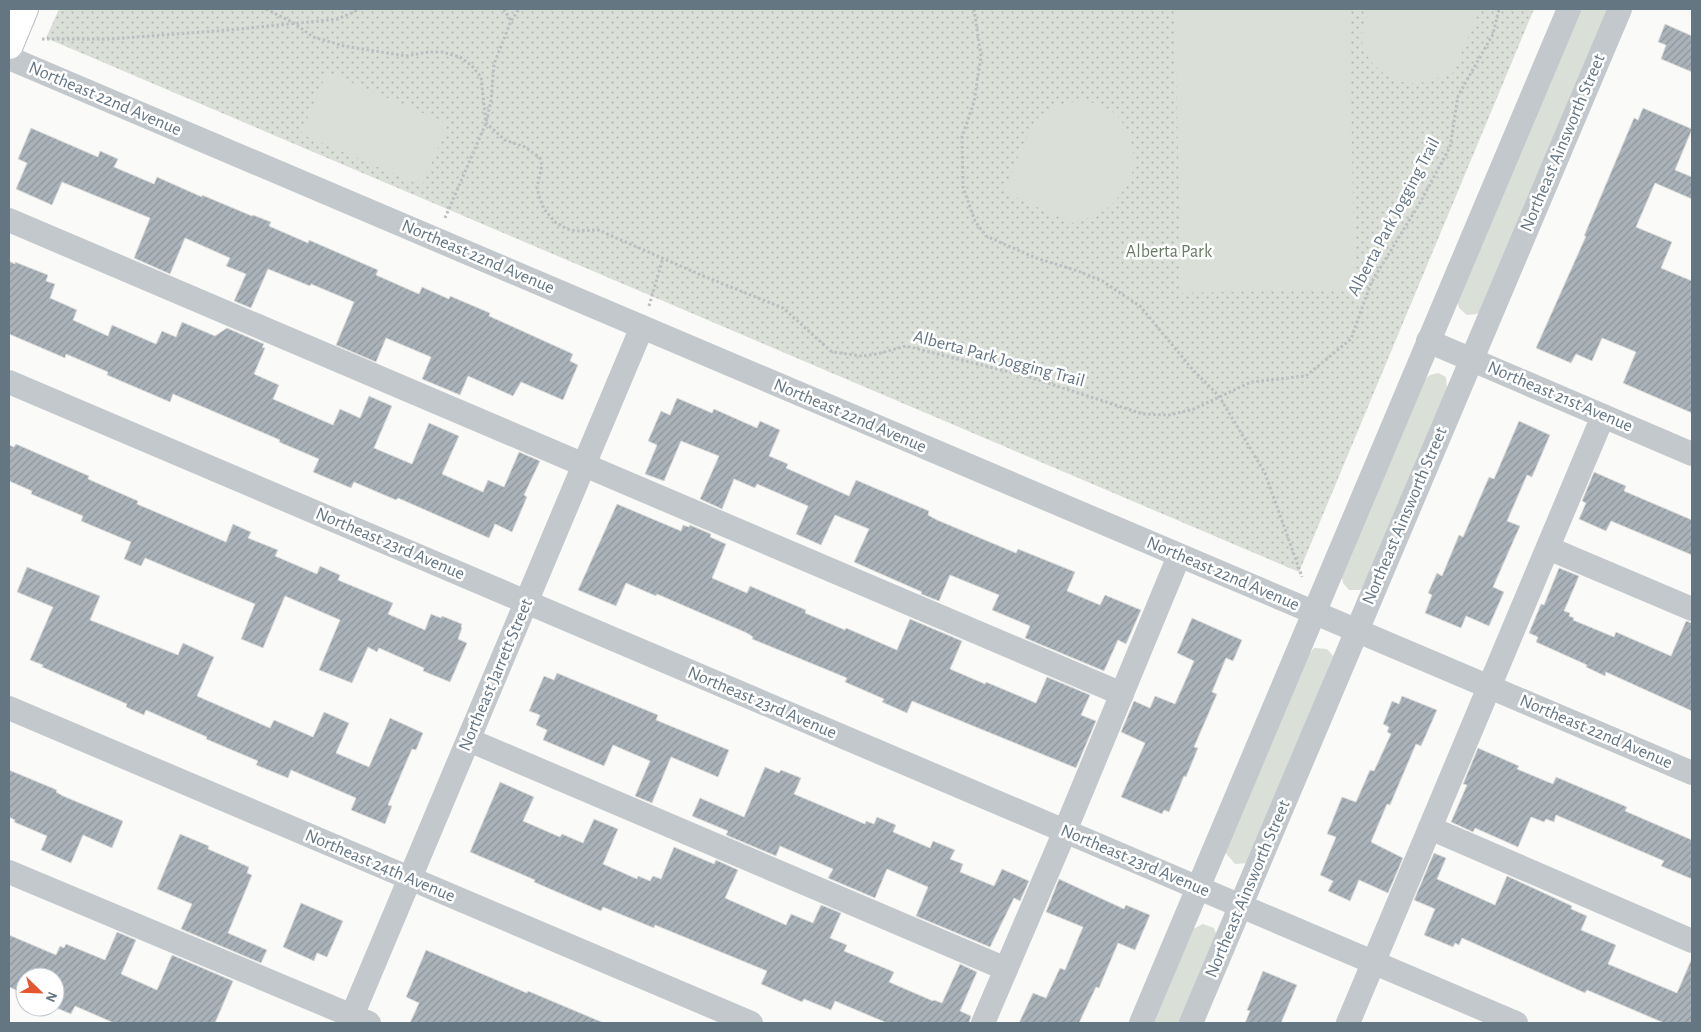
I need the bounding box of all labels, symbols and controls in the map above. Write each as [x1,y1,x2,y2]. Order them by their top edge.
street label: Northeast Ainsworth Street [1517,51,1609,234]
street label: Northeast 22nd Avenue [26,59,184,139]
street label: Alberta Park Jogging Trail [1345,135,1443,299]
street label: Northeast 22nd Avenue [399,217,557,297]
park label: Alberta Park [1126,243,1213,261]
street label: Alberta Park Jogging Trail [911,327,1087,391]
street label: Northeast 21st Avenue [1485,358,1635,436]
street label: Northeast 22nd Avenue [771,376,929,456]
street label: Northeast Ainsworth Street [1359,424,1451,607]
street label: Northeast 23rd Avenue [313,505,467,583]
street label: Northeast 22nd Avenue [1144,534,1302,614]
street label: Northeast Jarrett Street [456,596,536,754]
street label: Northeast 23rd Avenue [685,664,839,742]
street label: Northeast 22nd Avenue [1517,692,1675,772]
street label: Northeast Ainsworth Street [1202,797,1294,980]
street label: Northeast 23rd Avenue [1058,822,1212,900]
street label: Northeast 24th Avenue [302,826,458,906]
north arrow [15,967,65,1017]
text: N [43,989,59,1004]

